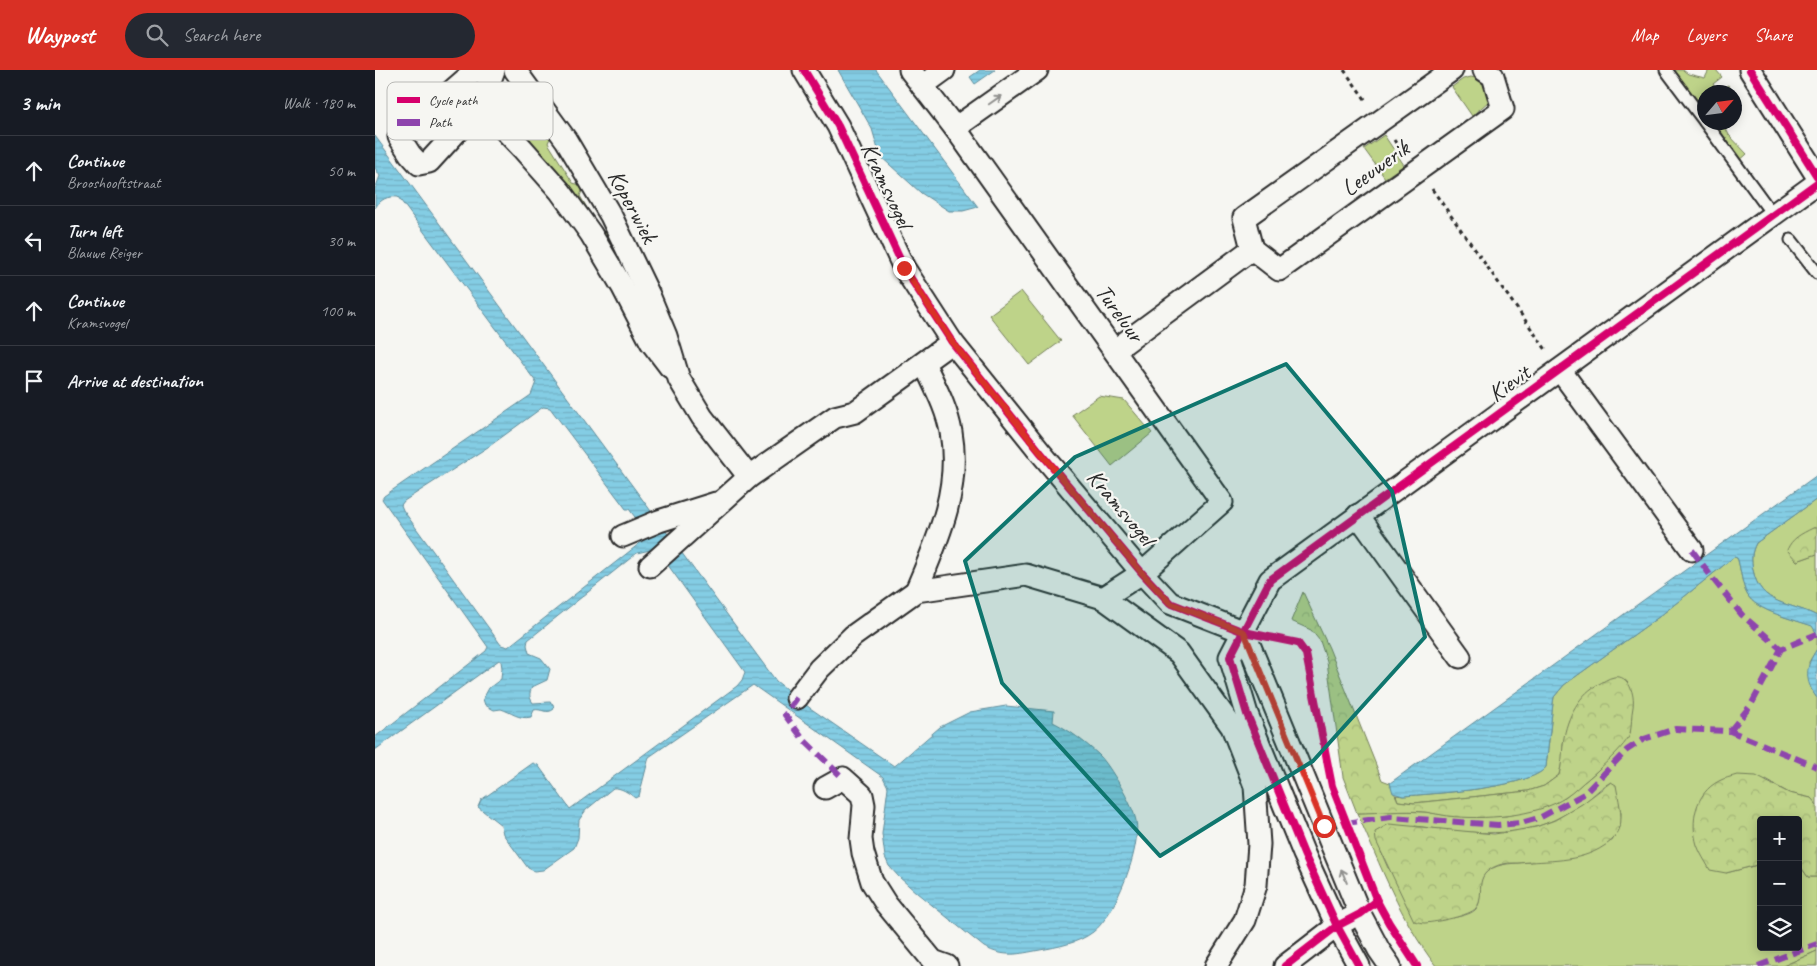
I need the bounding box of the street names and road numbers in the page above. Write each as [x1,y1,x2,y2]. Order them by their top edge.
street label: Leeuwerik [1335,132,1417,203]
street label: Kramsvogel [854,138,921,236]
street label: Koperwiek [601,164,666,250]
street label: Tureluur [1089,278,1153,350]
street label: Kievit [1482,356,1538,408]
street label: Kramsvogel [1080,463,1164,554]

